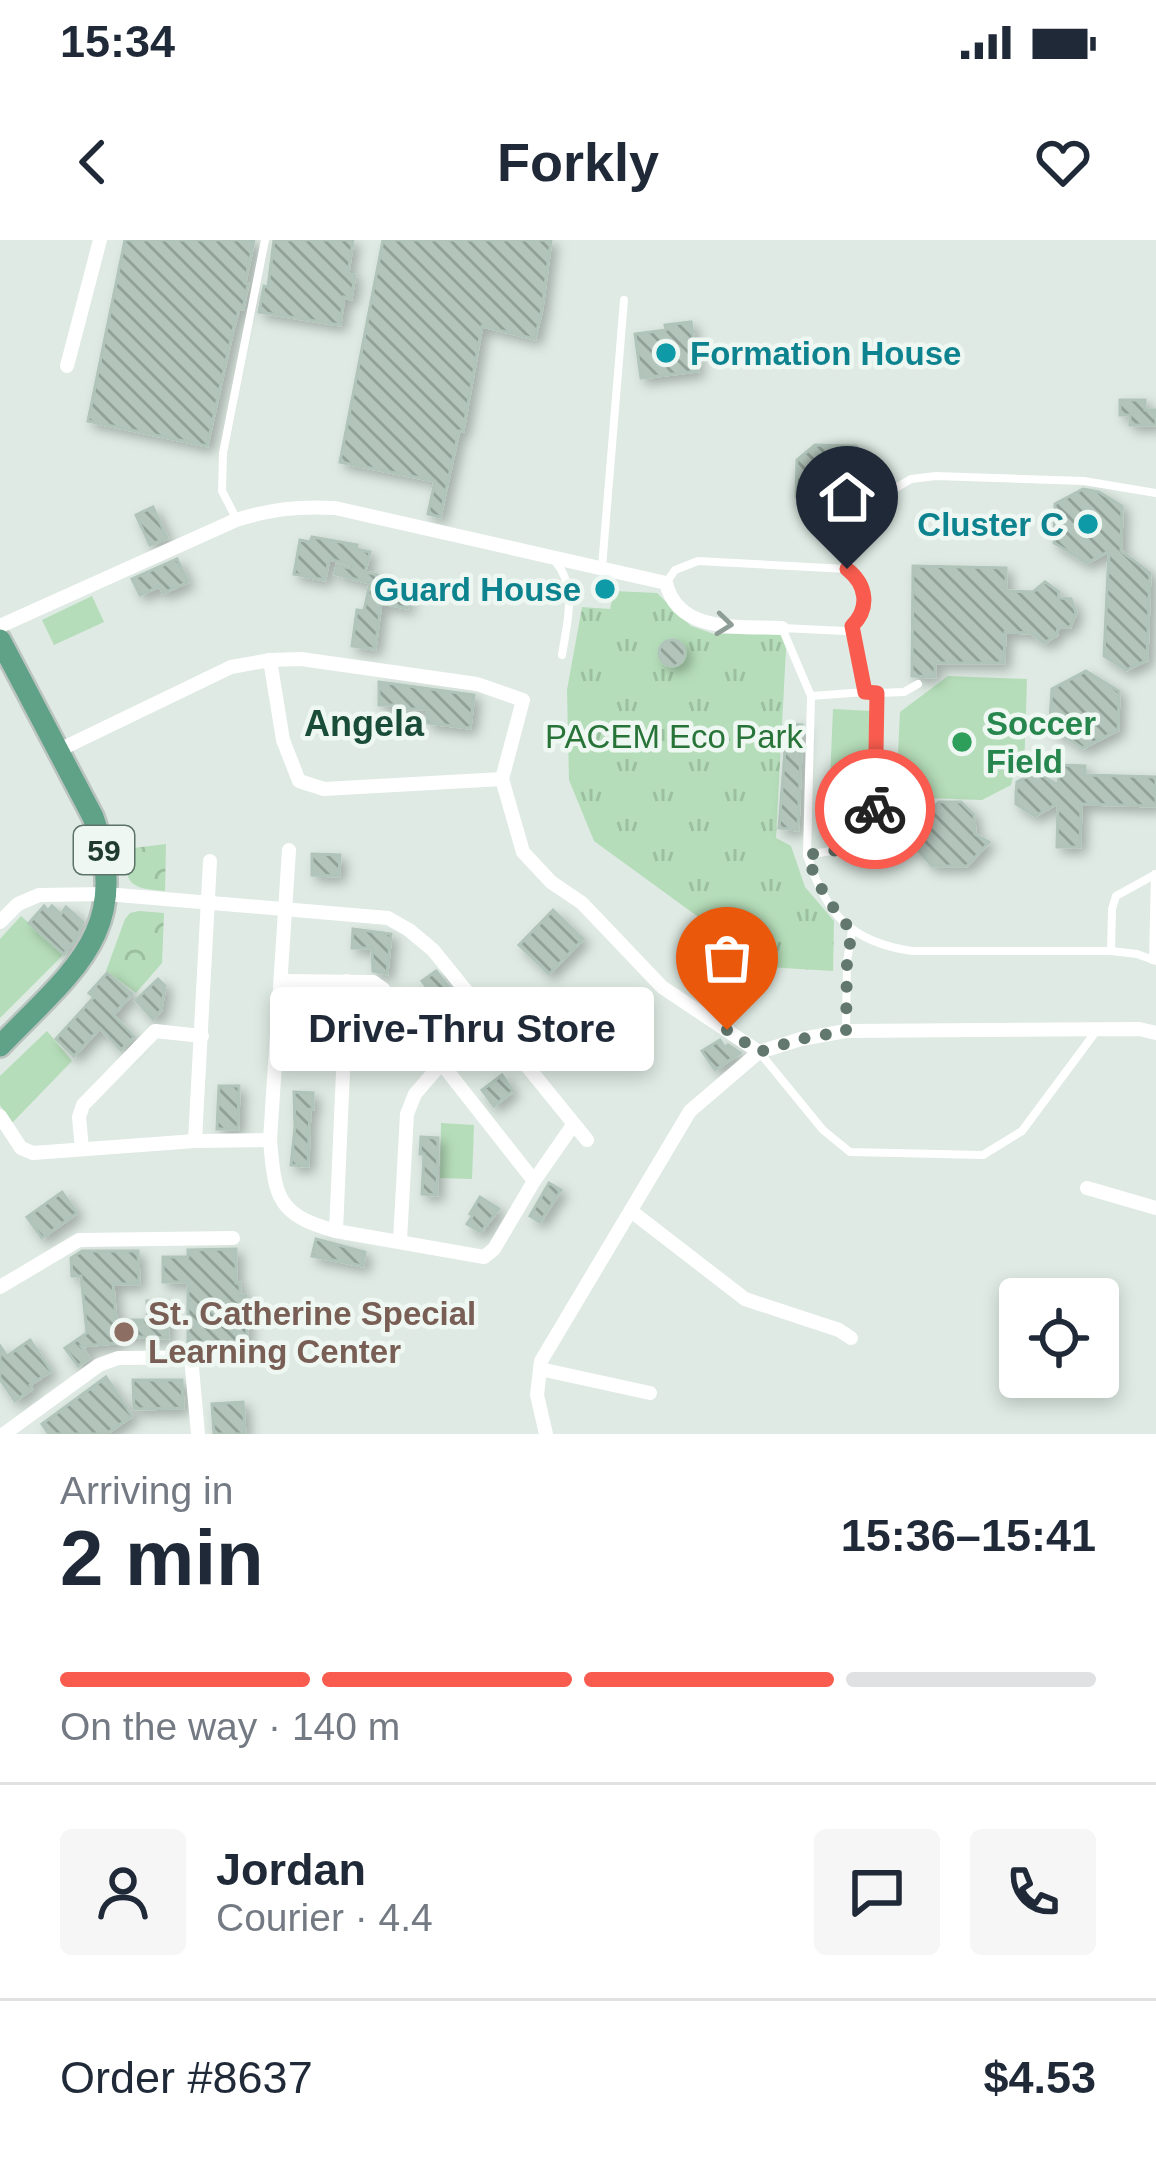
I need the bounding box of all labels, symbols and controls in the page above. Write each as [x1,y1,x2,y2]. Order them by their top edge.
text: 15:34 [60,16,175,67]
icon: back [60,129,126,195]
icon: heart [1030,129,1096,195]
text: Forkly [497,132,659,192]
place label: Formation House [690,335,961,372]
marker: Formation House [653,340,679,366]
pin [796,446,898,569]
icon: home [814,464,880,530]
place label: Cluster C [917,506,1064,543]
marker: Cluster C [1075,511,1101,537]
place label: Guard House [374,571,581,608]
marker: Guard House [592,576,618,602]
one-way arrow [714,611,733,637]
district label: Angela [304,703,425,744]
place label: Soccer Field [986,705,1096,780]
park label: PACEM Eco Park [545,718,803,755]
marker: Soccer Field [949,729,975,755]
courier [815,749,935,869]
icon: bike [842,776,908,842]
road number: 59 [74,826,134,874]
pin [676,907,778,1030]
icon: bag [694,925,760,991]
callout: Drive-Thru Store [271,988,655,1072]
text: Drive-Thru Store [308,1007,616,1050]
map controls [999,1278,1119,1398]
button: locate [999,1278,1119,1398]
place label: St. Catherine Special Learning Center [148,1295,476,1370]
marker: St. Catherine Special Learning Center [111,1319,137,1345]
text: Arriving in [60,1469,233,1512]
text: 15:36–15:41 [841,1510,1096,1561]
text: 2 min [60,1514,264,1602]
text: On the way · 140 m [60,1705,400,1748]
button: person [60,1829,186,1955]
button: chat [814,1829,940,1955]
button: phone [970,1829,1096,1955]
text: Jordan [216,1844,366,1895]
text: Courier · 4.4 [216,1896,433,1939]
text: Order #8637 [60,2052,313,2103]
text: $4.53 [983,2052,1096,2103]

